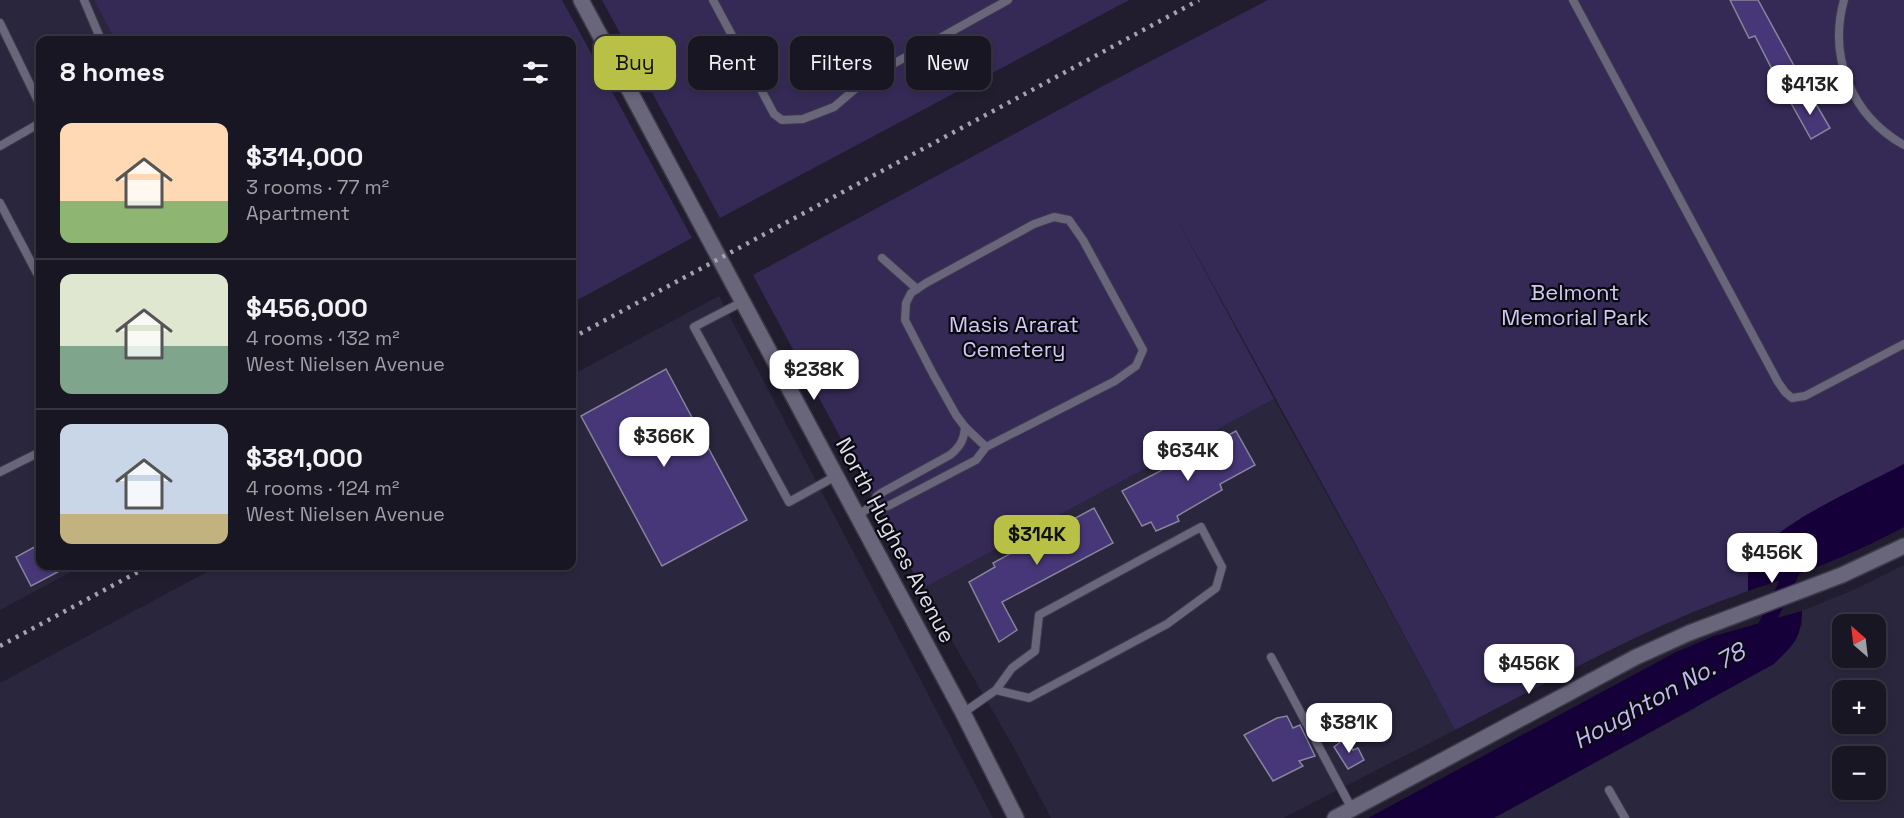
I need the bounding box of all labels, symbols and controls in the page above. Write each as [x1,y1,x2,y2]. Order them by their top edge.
chip: Buy [594,36,676,90]
chip: Rent [688,36,778,90]
chip: Filters [790,36,894,90]
chip: New [906,36,991,90]
text: 8 homes [60,55,165,89]
icon: filters [519,56,552,89]
pin: $413K [1768,65,1852,116]
text: $413K [1781,71,1839,97]
text: $314,000 [246,140,363,174]
icon: home [108,147,180,219]
text: 3 rooms · 77 m² [246,174,389,200]
text: Apartment [246,200,350,226]
park label: Belmont Memorial Park [1501,278,1649,331]
text: $456,000 [246,291,368,325]
icon: home [108,298,180,370]
park label: Masis Ararat Cemetery [949,310,1079,363]
text: 4 rooms · 132 m² [246,325,399,351]
pin: $238K [772,350,856,401]
text: West Nielsen Avenue [246,351,445,377]
text: $238K [784,356,844,382]
pin: $366K [622,417,706,468]
text: $366K [633,423,695,449]
pin: $634K [1146,431,1230,482]
street label: North Hughes Avenue [830,432,962,648]
text: $634K [1157,437,1219,463]
text: $381,000 [246,441,363,475]
icon: home [108,448,180,520]
text: 4 rooms · 124 m² [246,475,399,501]
text: West Nielsen Avenue [246,501,445,527]
pin: $314K [995,515,1079,566]
text: $314K [1008,521,1066,547]
pin: $456K [1730,533,1814,584]
text: $456K [1741,539,1803,565]
north arrow [1832,614,1886,668]
map controls [1832,614,1886,800]
water label: Houghton No. 78 [1567,634,1753,756]
pin: $456K [1487,644,1571,695]
text: $456K [1498,650,1560,676]
button: + [1832,680,1886,734]
pin: $381K [1307,703,1391,754]
text: $381K [1320,709,1378,735]
button: − [1832,746,1886,800]

